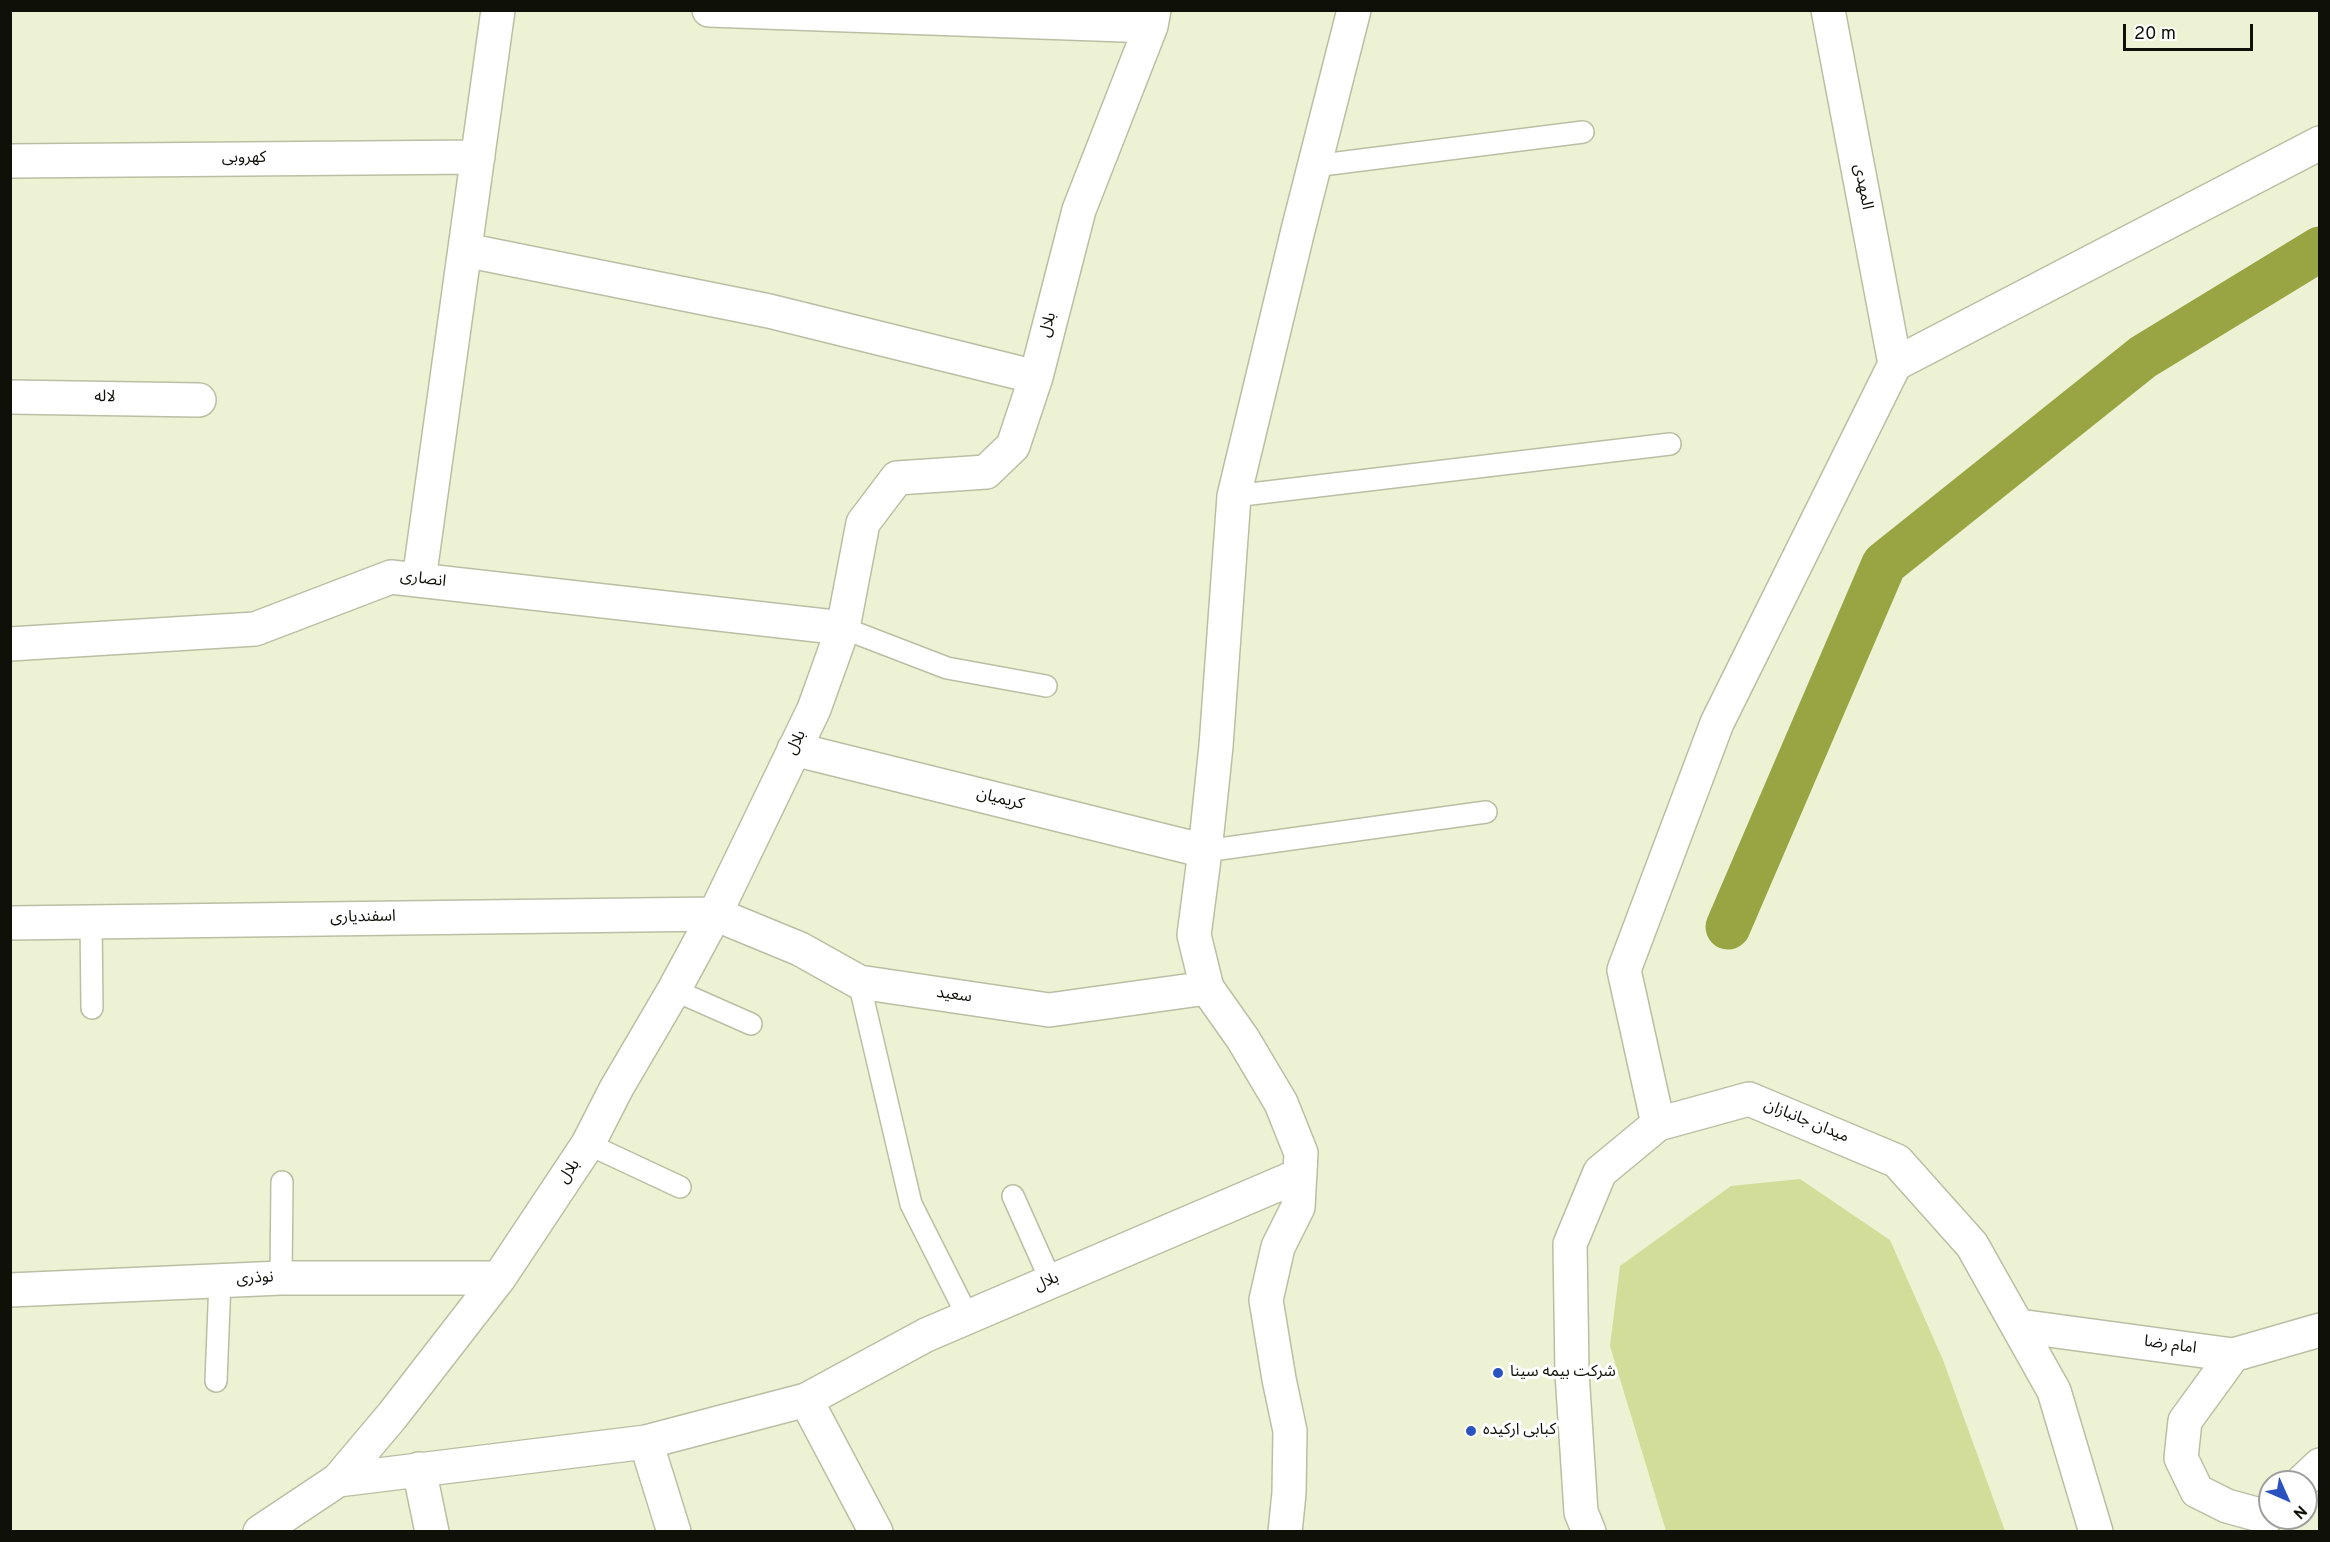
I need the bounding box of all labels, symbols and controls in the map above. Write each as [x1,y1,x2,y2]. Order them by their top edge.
scale bar [2126,12,2256,50]
text: 20 m [2134,23,2176,46]
street label: کهروبی [222,149,266,169]
street label: المهدی [1848,163,1876,211]
street label: بلال [1036,310,1062,340]
street label: لاله [94,388,116,408]
street label: انصاری [399,568,447,592]
street label: بلال [783,728,811,758]
street label: کریمیان [974,785,1026,815]
street label: اسفندیاری [330,908,396,928]
street label: سعید [935,984,973,1008]
street label: میدان جانبازان [1761,1096,1851,1148]
street label: بلال [555,1156,585,1188]
street label: نوذری [236,1268,274,1290]
street label: بلال [1032,1269,1062,1297]
street label: امام رضا [2142,1333,2198,1359]
place label: شرکت بیمه سینا [1510,1363,1616,1383]
marker: شرکت بیمه سینا [1491,1366,1505,1380]
place label: کبابی ارکیده [1483,1421,1556,1441]
marker: کبابی ارکیده [1464,1424,1478,1438]
north arrow [2258,1470,2318,1530]
text: N [2288,1500,2310,1522]

